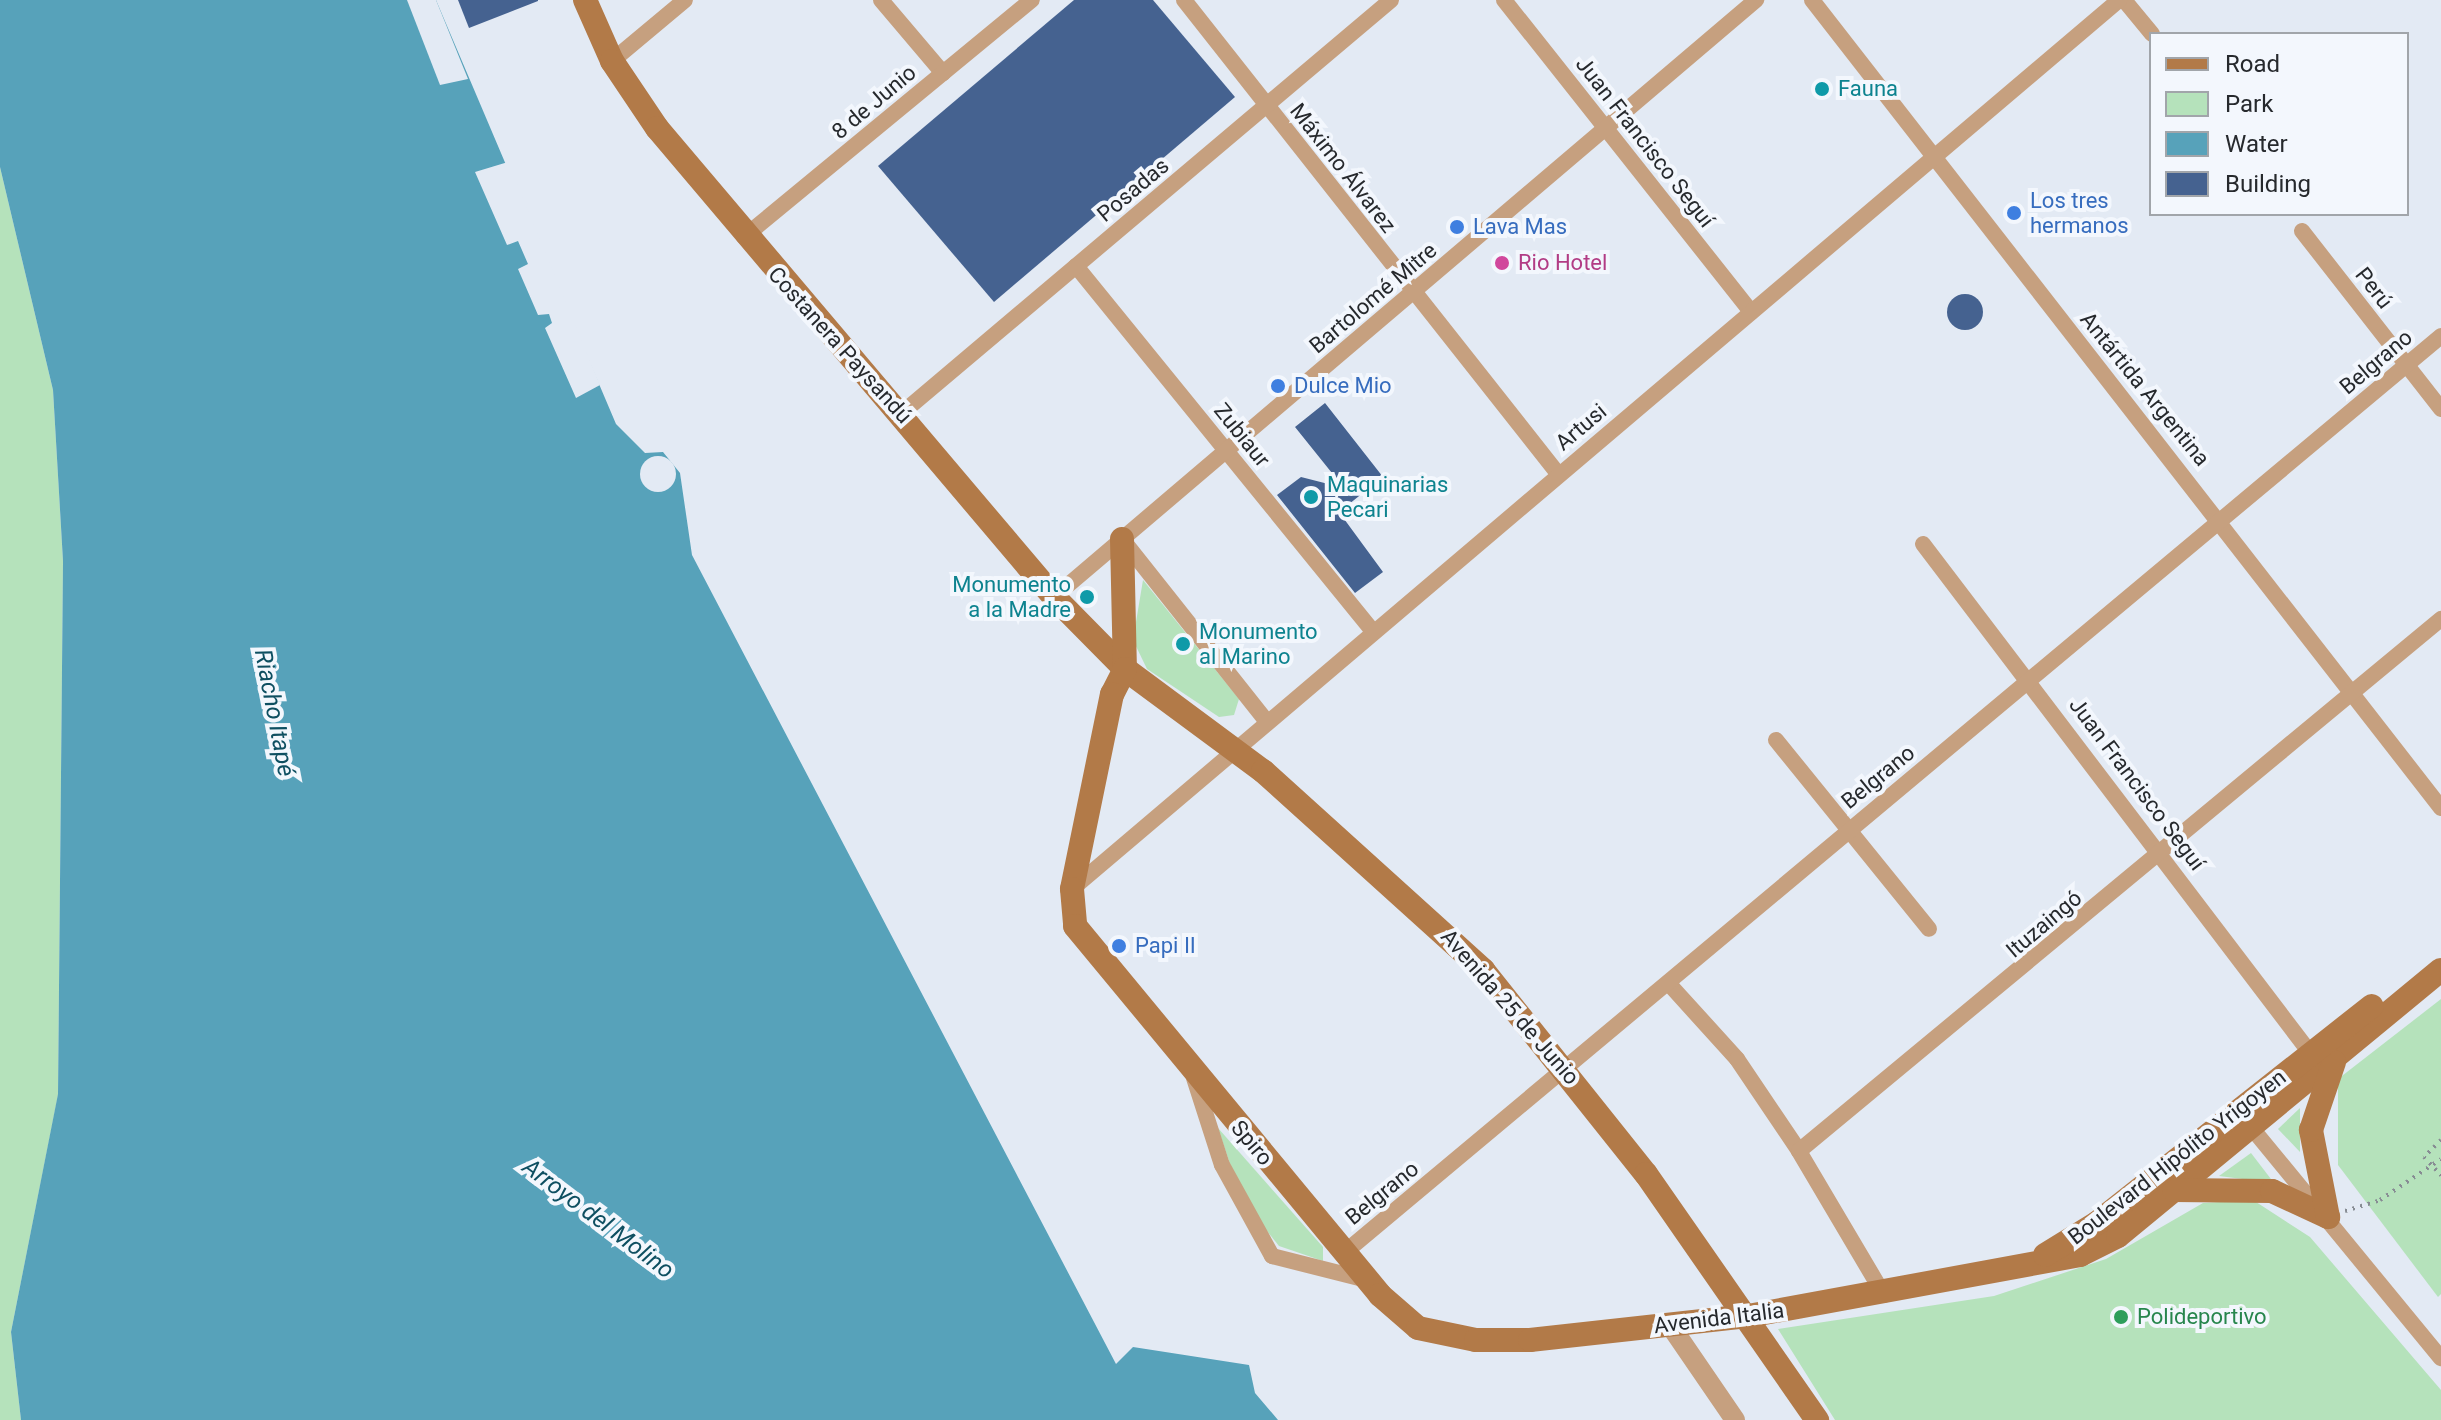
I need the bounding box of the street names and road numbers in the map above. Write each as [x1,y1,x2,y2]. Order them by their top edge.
street label: Juan Francisco Seguí [1570,51,1720,233]
street label: 8 de Junio [827,59,921,145]
street label: Máximo Álvarez [1284,98,1402,238]
street label: Posadas [1092,152,1174,228]
street label: Bartolomé Mitre [1304,237,1442,359]
street label: Costanera Paysandú [763,261,917,429]
street label: Perú [2350,262,2398,314]
street label: Antártida Argentina [2075,307,2215,471]
street label: Belgrano [2334,324,2418,400]
street label: Zubiaur [1208,398,1276,472]
street label: Artusi [1550,398,1612,456]
street label: Juan Francisco Seguí [2063,692,2211,876]
street label: Belgrano [1836,739,1920,815]
street label: Ituzaingó [2001,885,2087,963]
street label: Avenida 25 de Junio [1435,924,1585,1090]
street label: Boulevard Hipólito Yrigoyen [2063,1064,2291,1250]
street label: Spiro [1226,1115,1278,1171]
street label: Belgrano [1340,1155,1424,1231]
street label: Avenida Italia [1652,1297,1786,1339]

